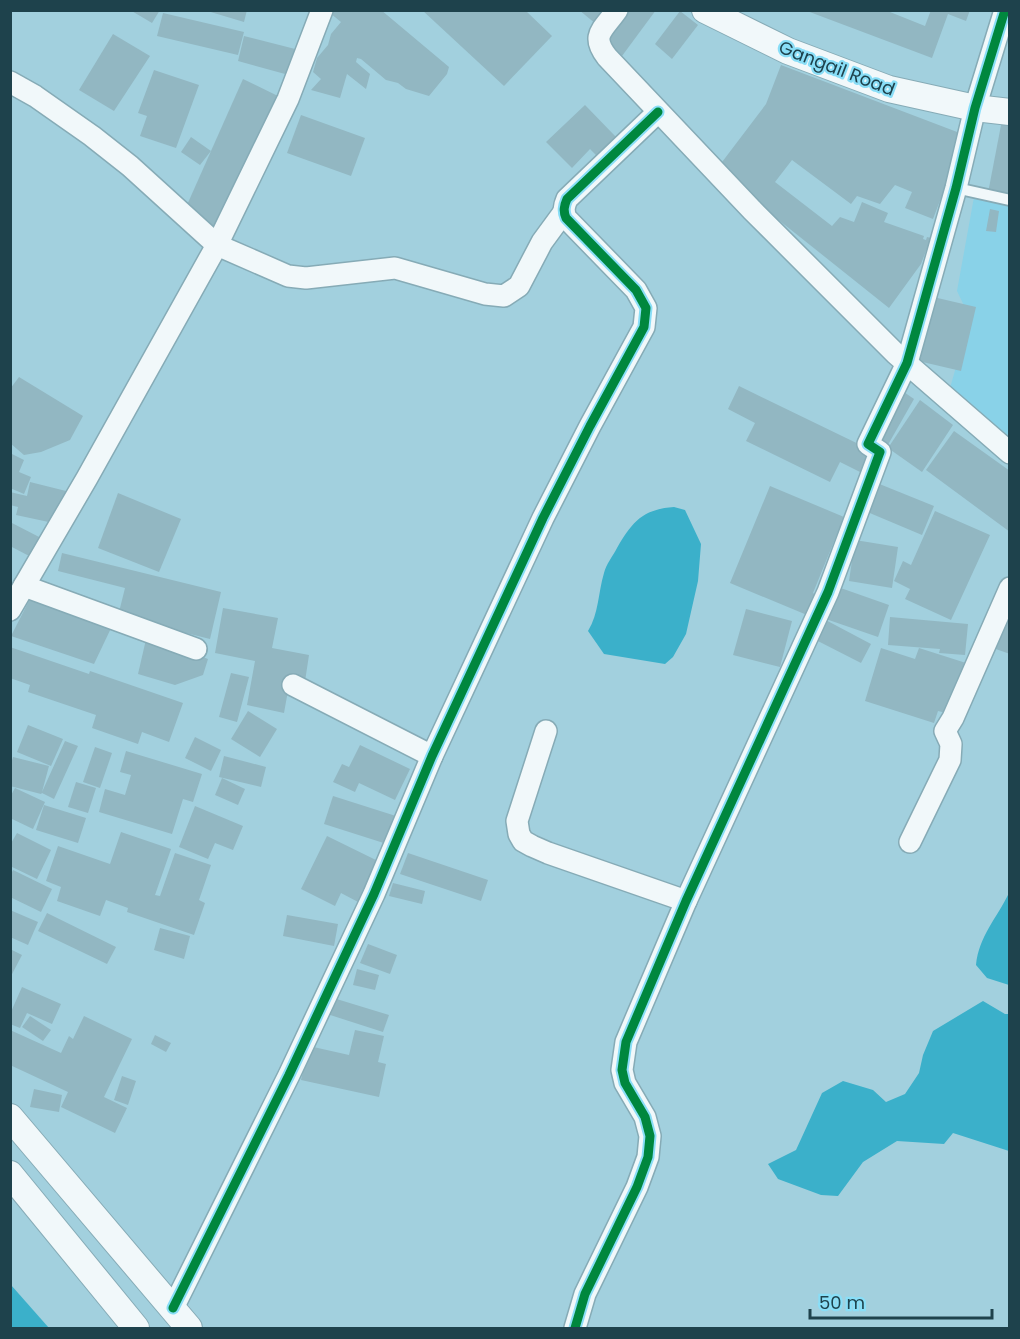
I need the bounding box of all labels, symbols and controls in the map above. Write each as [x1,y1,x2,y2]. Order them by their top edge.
street label: Gangail Road [775,34,899,102]
scale bar [810,1282,992,1320]
text: 50 m [819,1290,865,1315]

